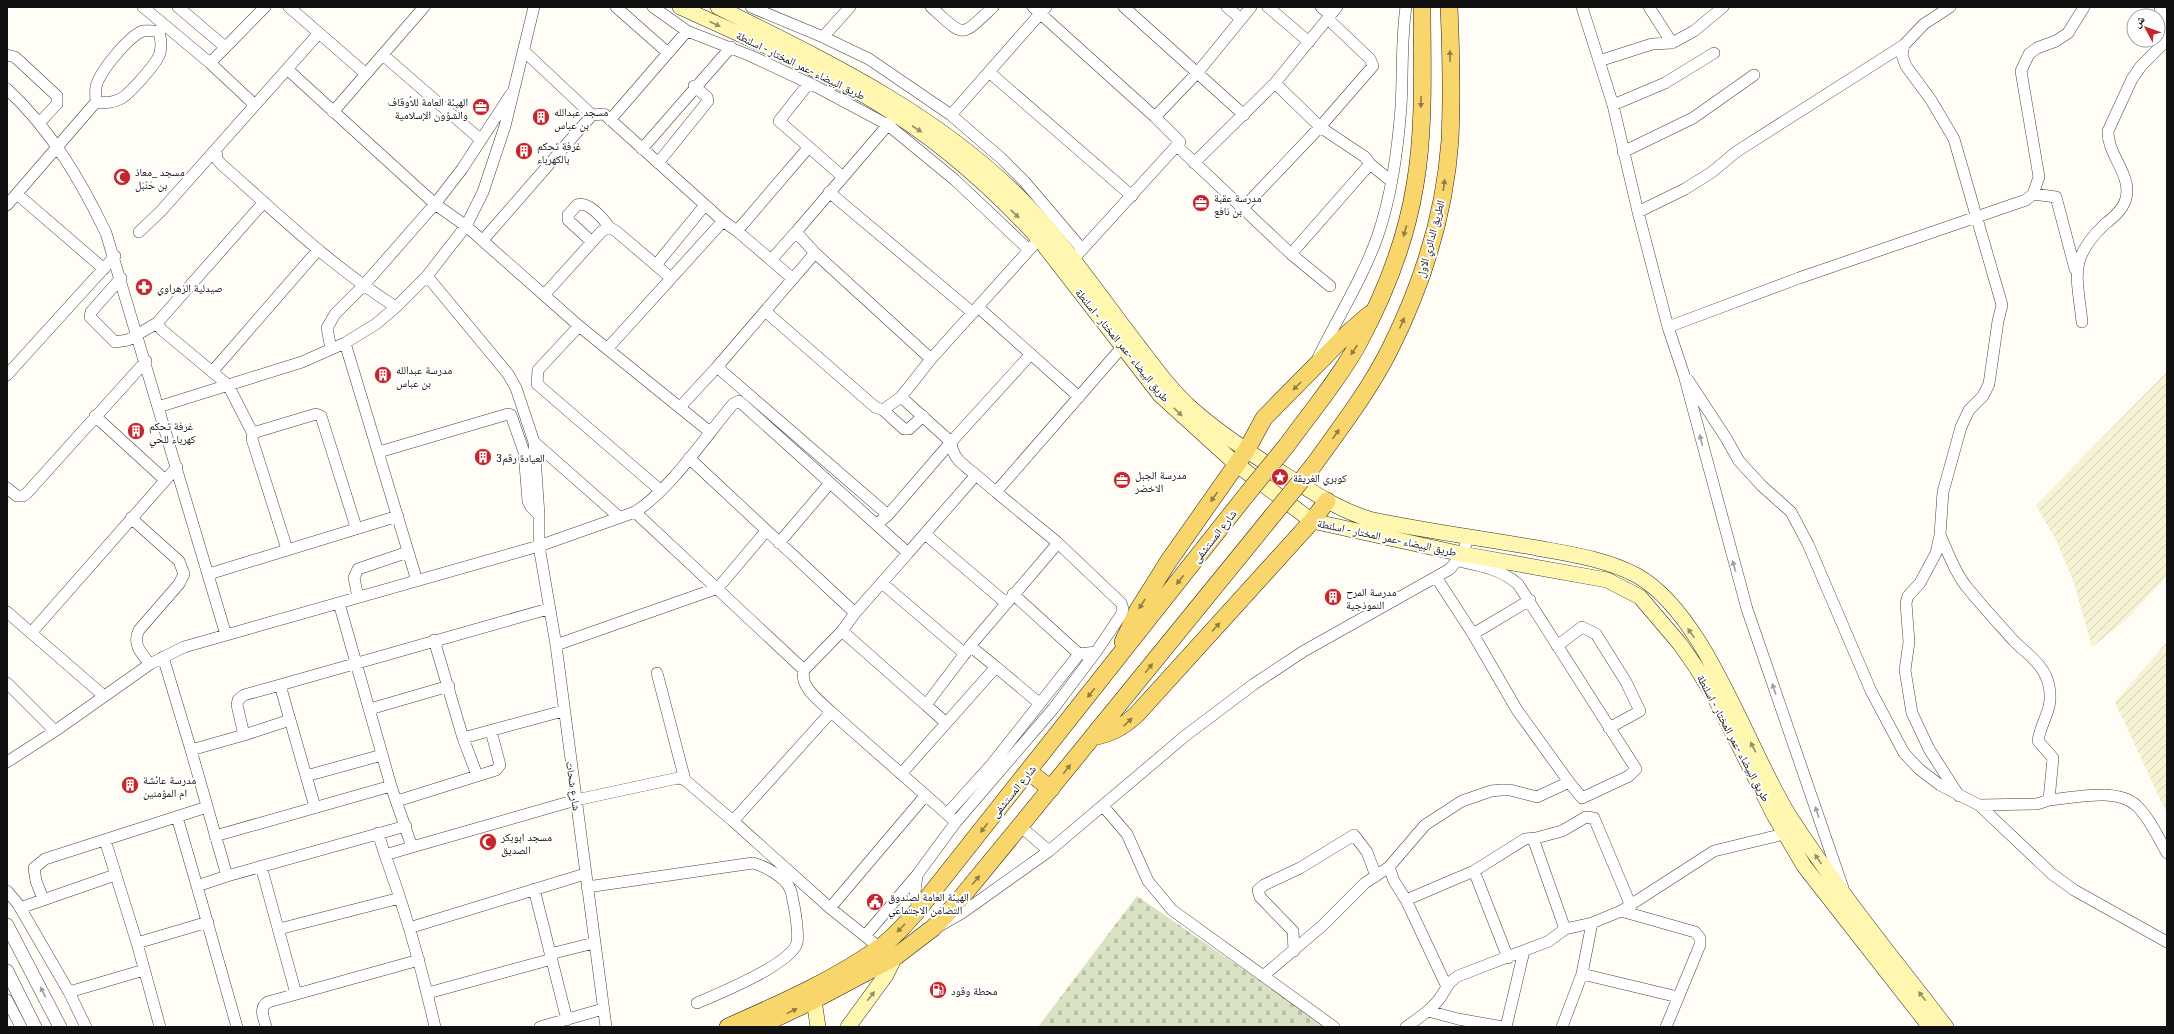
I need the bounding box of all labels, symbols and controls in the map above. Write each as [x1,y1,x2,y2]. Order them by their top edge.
north arrow [2126,8,2166,48]
text: ش [2129,12,2149,31]
one-way arrow [710,21,722,27]
street label: طريق البيضاء -عمر المختار - اسلنطة [734,27,868,103]
one-way arrow [1447,50,1454,62]
place label: الهيئة العامة للأوقاف والشؤون الإسلامية [388,94,468,122]
one-way arrow [1418,96,1424,109]
office icon: الهيئة العامة للأوقاف والشؤون الإسلامية [471,97,491,117]
place label: مسجد عبدالله بن عباس [554,104,608,132]
building icon: مسجد عبدالله بن عباس [531,107,551,127]
one-way arrow [912,125,922,133]
place label: غرفة تحكم بالكهرباء [537,138,582,166]
building icon: غرفة تحكم بالكهرباء [514,141,534,161]
place label: مسجد _معاذ بن حَنْبَل [135,164,185,192]
mosque icon: مسجد _معاذ بن حَنْبَل [112,167,132,187]
one-way arrow [1441,179,1447,191]
place label: مدرسة عقبة بن نافع [1214,190,1262,218]
office icon: مدرسة عقبة بن نافع [1191,193,1211,213]
street label: الطريق الدائري الاول [1412,198,1449,280]
one-way arrow [1010,209,1020,219]
one-way arrow [1402,225,1408,237]
pharmacy icon: صيدلية الزهراوي [134,277,154,297]
place label: صيدلية الزهراوي [157,280,223,296]
street label: طريق البيضاء -عمر المختار - اسلنطة [1073,285,1173,405]
one-way arrow [1399,317,1405,328]
one-way arrow [1350,345,1358,355]
place label: مدرسة عبدالله بن عباس [396,362,452,390]
building icon: مدرسة عبدالله بن عباس [373,365,393,385]
one-way arrow [1292,381,1302,391]
one-way arrow [1173,407,1183,416]
place label: غرفة تحكم كهرباء للحي [149,418,196,447]
building icon: غرفة تحكم كهرباء للحي [126,421,146,441]
one-way arrow [1332,429,1340,439]
one-way arrow [1698,434,1704,446]
building icon: 3العيادة رقم [473,447,493,467]
place label: 3العيادة رقم [496,450,545,466]
place label: مدرسة الجبل الاخضر [1134,467,1187,495]
place icon: كوبري الغريقة [1270,467,1290,487]
office icon: مدرسة الجبل الاخضر [1112,470,1132,490]
place label: كوبري الغريقة [1293,470,1347,486]
one-way arrow [1210,491,1219,502]
street label: شارع المستشفى [1189,506,1239,566]
street label: طريق البيضاء -عمر المختار - اسلنطة [1316,515,1458,559]
one-way arrow [1731,559,1737,571]
one-way arrow [1175,574,1184,585]
place label: مدرسة المرح النموذجية [1346,584,1396,612]
building icon: مدرسة المرح النموذجية [1323,587,1343,607]
one-way arrow [1138,598,1145,610]
one-way arrow [1212,621,1221,632]
one-way arrow [1687,627,1695,638]
one-way arrow [1145,663,1154,673]
street label: طريق البيضاء -عمر المختار - اسلنطة [1694,672,1774,804]
one-way arrow [1771,683,1777,695]
one-way arrow [1087,688,1095,699]
one-way arrow [1123,718,1134,727]
one-way arrow [1750,741,1757,753]
street label: شارع شحات [563,760,585,812]
street label: شارع المستشفى [987,762,1039,820]
one-way arrow [1063,763,1072,774]
place label: مدرسة عائشة ام المؤمنين [143,772,196,800]
building icon: مدرسة عائشة ام المؤمنين [120,775,140,795]
one-way arrow [1814,806,1820,818]
one-way arrow [979,822,988,833]
place label: مسجد ابوبكر الصديق [500,829,552,857]
mosque icon: مسجد ابوبكر الصديق [478,832,498,852]
one-way arrow [1814,854,1822,865]
one-way arrow [971,875,980,885]
place label: الهيئة العامة لصندوق التضامن الاجتماعي [888,889,969,918]
public building icon: الهيئة العامة لصندوق التضامن الاجتماعي [865,892,885,912]
one-way arrow [896,923,906,933]
fuel station icon: محطة وقود [928,980,948,1000]
place label: محطة وقود [951,983,998,998]
one-way arrow [40,986,46,998]
one-way arrow [867,991,876,1002]
one-way arrow [1918,991,1926,1002]
one-way arrow [787,1007,798,1014]

